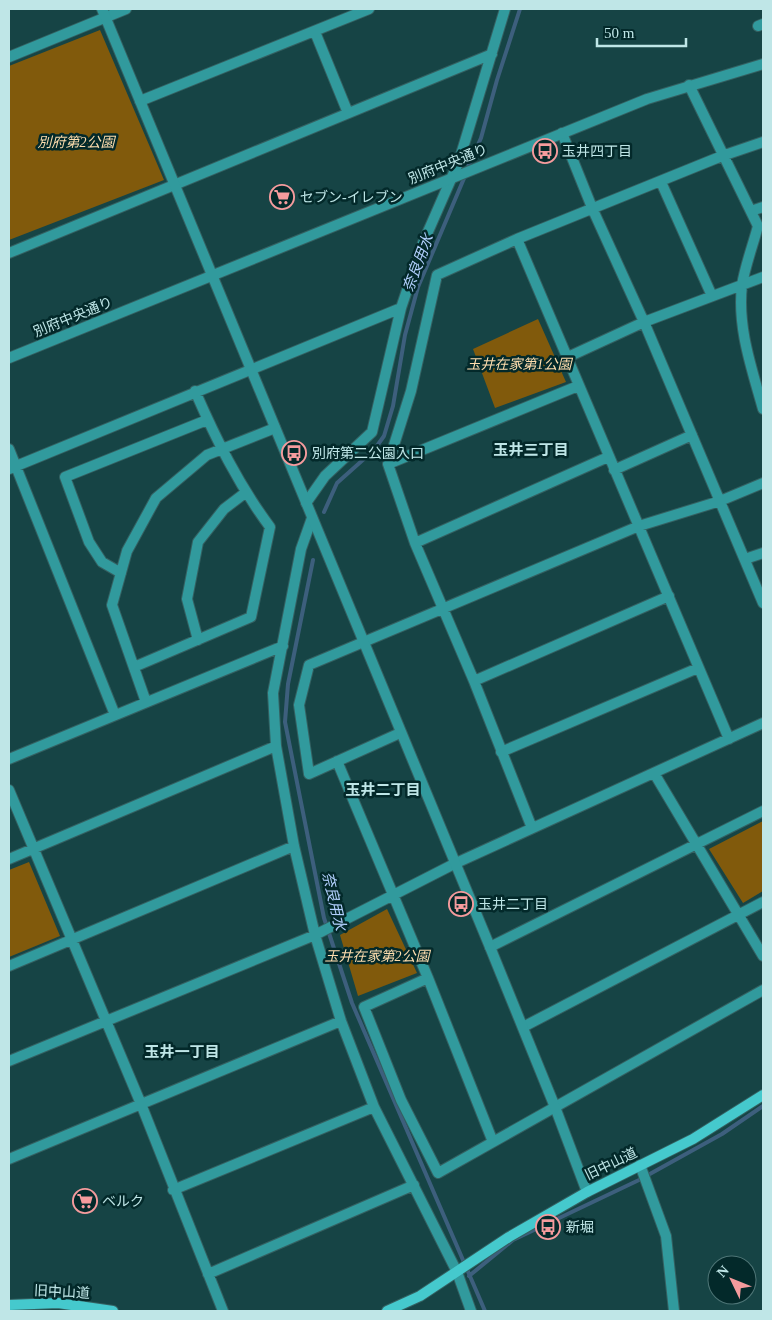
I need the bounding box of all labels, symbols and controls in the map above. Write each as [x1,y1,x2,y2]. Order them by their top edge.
scale bar [597,15,686,47]
text: 50 m [604,25,635,41]
park label: 別府第2公園 [38,135,116,150]
bus stop icon: 玉井四丁目 [532,138,558,164]
street label: 別府中央通り [406,141,490,187]
place label: 玉井四丁目 [562,143,632,159]
supermarket icon: セブン-イレブン [269,184,295,210]
place label: セブン-イレブン [300,189,403,205]
water label: 奈良用水 [400,230,437,294]
street label: 別府中央通り [31,294,115,340]
park label: 玉井在家第1公園 [467,357,573,372]
bus stop icon: 別府第二公園入口 [281,440,307,466]
district label: 玉井三丁目 [493,441,569,458]
place label: 別府第二公園入口 [312,445,424,461]
district label: 玉井二丁目 [345,781,421,798]
water label: 奈良用水 [319,870,349,934]
bus stop icon: 玉井二丁目 [448,891,474,917]
place label: 玉井二丁目 [478,896,548,912]
park label: 玉井在家第2公園 [325,949,431,964]
district label: 玉井一丁目 [144,1043,220,1060]
street label: 旧中山道 [583,1145,639,1183]
supermarket icon: ベルク [72,1188,98,1214]
place label: ベルク [102,1194,144,1209]
bus stop icon: 新堀 [535,1214,561,1240]
place label: 新堀 [566,1220,594,1235]
north arrow [707,1255,757,1305]
text: N [714,1263,732,1280]
street label: 旧中山道 [34,1283,90,1301]

